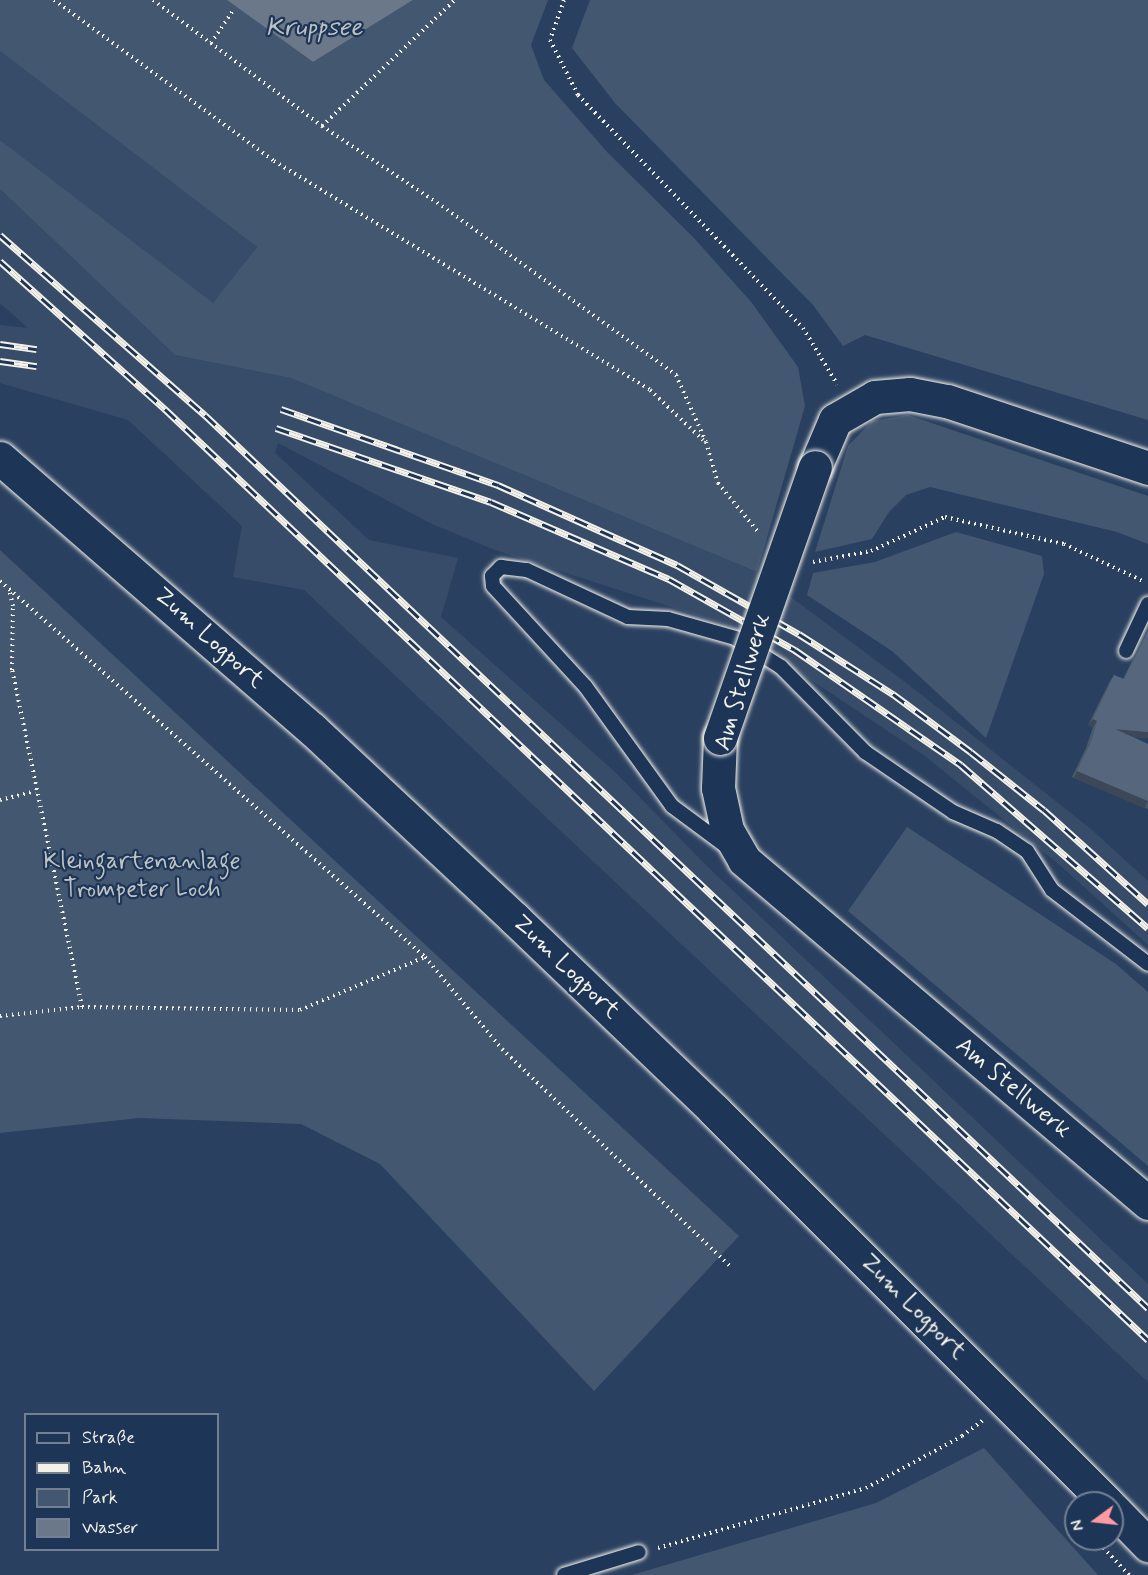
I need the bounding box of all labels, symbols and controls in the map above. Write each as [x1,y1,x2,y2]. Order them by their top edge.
water label: Kruppsee [265,13,363,45]
street label: Zum Logport [150,583,268,693]
street label: Am Stellwerk [709,613,777,751]
park label: Kleingartenanlage Trompeter Loch [43,848,241,904]
street label: Zum Logport [508,910,624,1024]
street label: Am Stellwerk [952,1033,1074,1143]
street label: Zum Logport [856,1250,970,1364]
legend [24,1413,219,1551]
text: Straße [82,1426,135,1450]
text: Bahn [82,1456,126,1480]
text: Park [82,1486,118,1510]
north arrow [1064,1491,1124,1551]
text: Wasser [82,1516,138,1540]
text: N [1067,1517,1090,1533]

